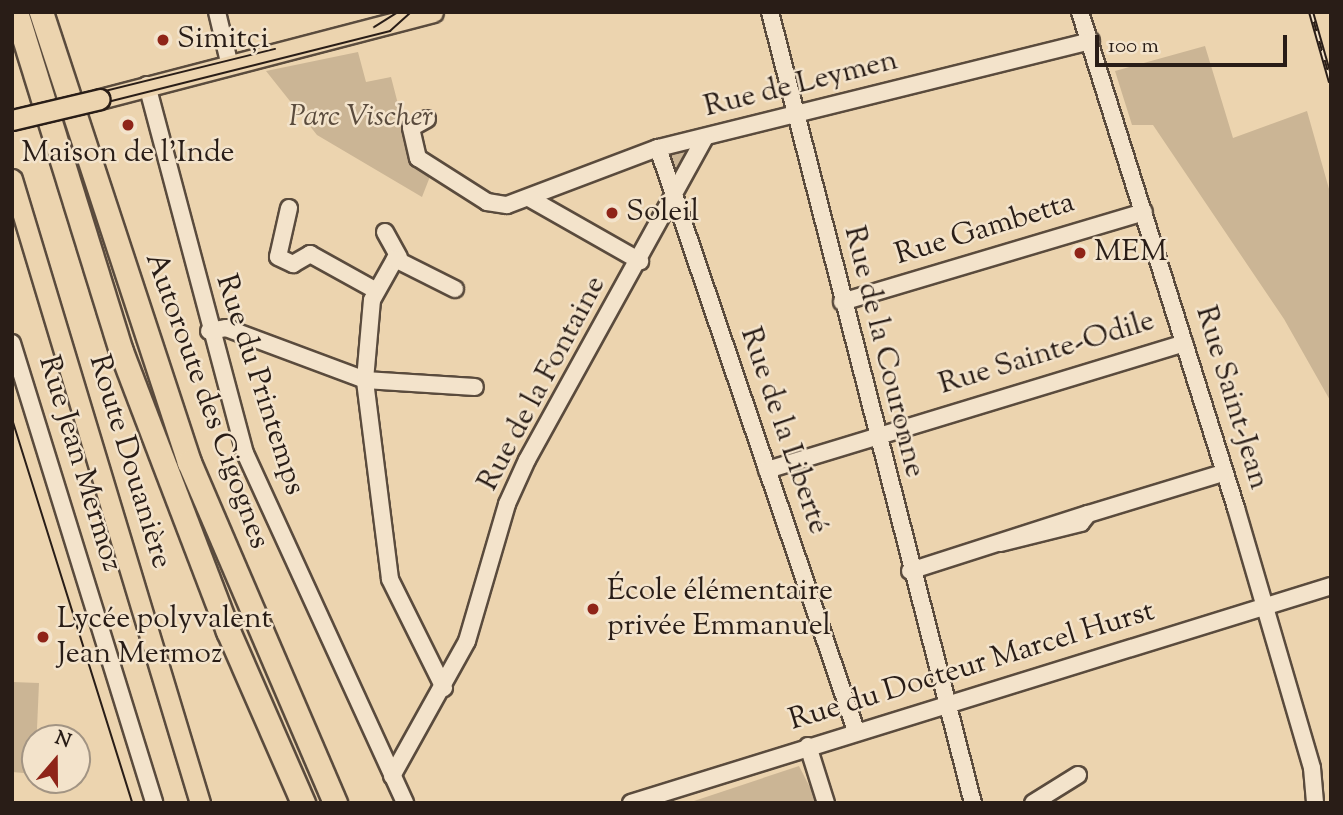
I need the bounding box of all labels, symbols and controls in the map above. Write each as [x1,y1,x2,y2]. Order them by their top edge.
scale bar [1098,21,1290,65]
place label: Simitçi [177,22,269,58]
marker: Simitçi [155,32,171,48]
text: 100 m [1108,32,1159,62]
street label: Rue de Leymen [701,44,901,126]
park label: Parc Vischer [289,100,433,136]
marker: Maison de l'Inde [120,117,136,133]
place label: Maison de l'Inde [21,136,235,172]
street label: Rue Gambetta [891,186,1079,274]
place label: Soleil [626,195,699,231]
marker: Soleil [604,205,620,221]
street label: Rue de la Couronne [834,223,932,481]
place label: MEM [1094,235,1167,271]
marker: MEM [1072,245,1088,261]
street label: Autoroute des Cigognes [136,248,276,554]
street label: Rue du Printemps [206,270,312,500]
street label: Rue de la Fontaine [471,270,615,498]
street label: Rue Saint-Jean [1186,302,1276,494]
street label: Rue Sainte-Odile [935,304,1159,404]
street label: Rue de la Liberté [731,323,835,539]
street label: Route Douanière [79,351,179,573]
street label: Rue Jean Mermoz [29,352,129,576]
place label: École élémentaire privée Emmanuel [607,574,833,644]
street label: Rue du Docteur Marcel Hurst [785,594,1159,740]
marker: École élémentaire privée Emmanuel [585,601,601,617]
place label: Lycée polyvalent Jean Mermoz [57,602,272,672]
marker: Lycée polyvalent Jean Mermoz [35,629,51,645]
north arrow [21,724,91,794]
text: N [51,725,74,756]

